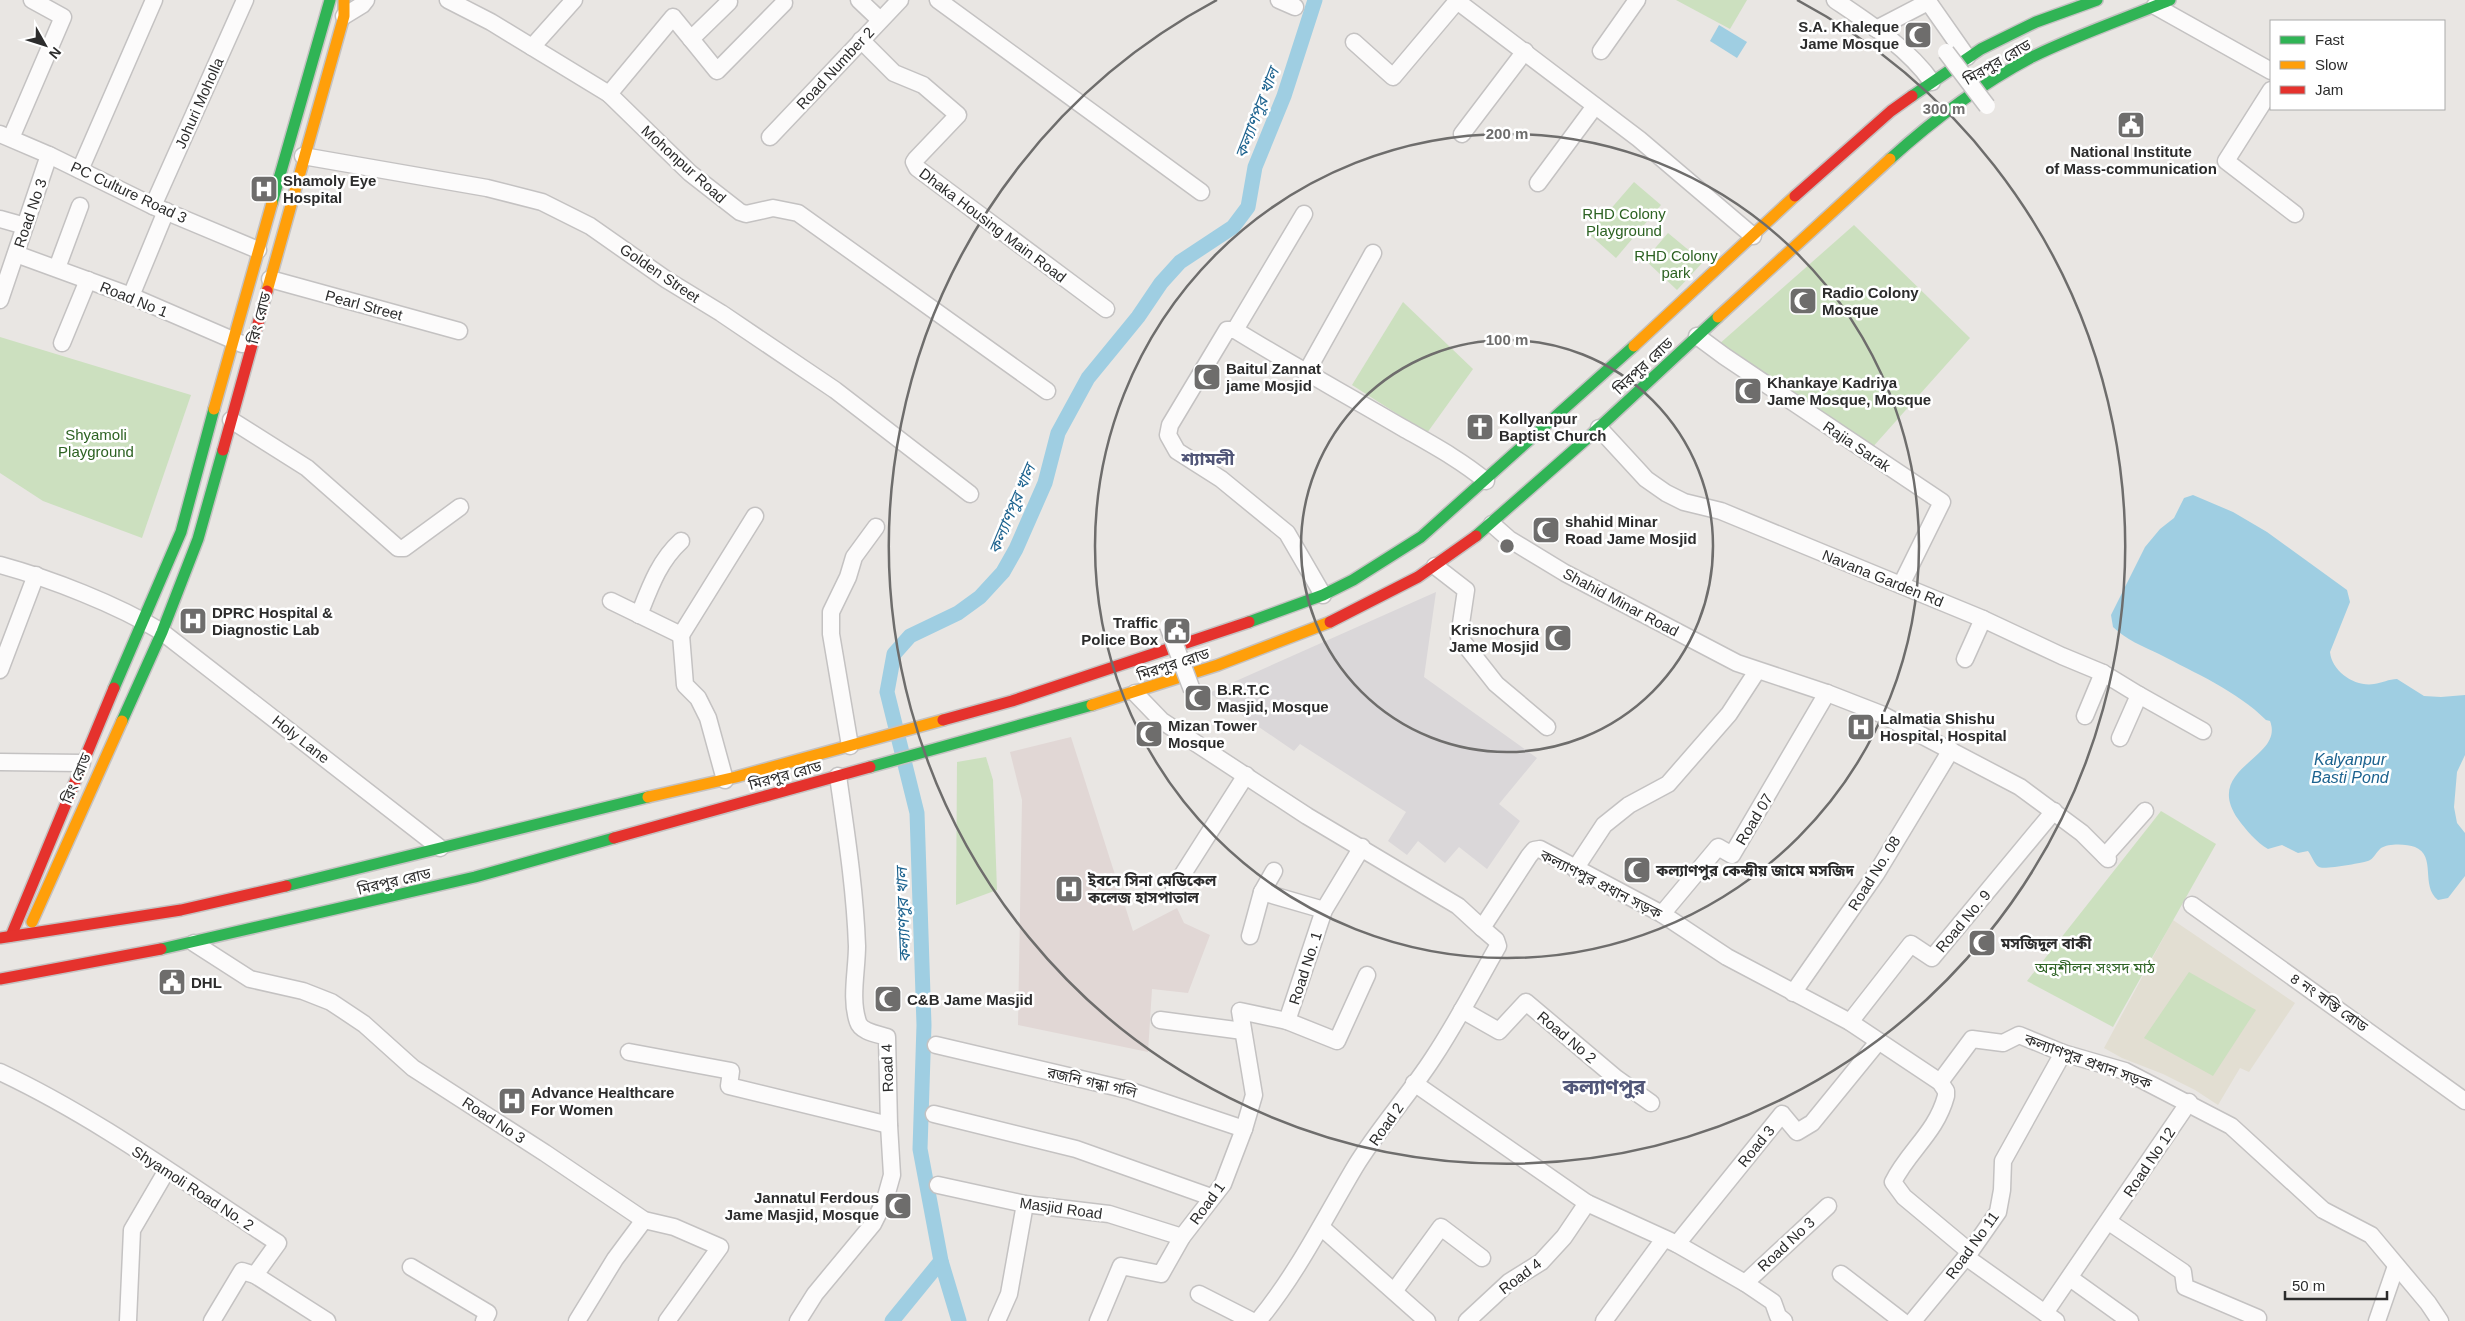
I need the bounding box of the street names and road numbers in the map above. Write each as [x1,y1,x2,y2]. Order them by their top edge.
street label: Road Number 2 [793,23,877,113]
street label: মিরপুর রোড [1959,36,2034,89]
street label: Johuri Moholla [171,54,227,151]
street label: Mohonpur Road [638,122,730,206]
street label: PC Culture Road 3 [68,158,190,226]
street label: Dhaka Housing Main Road [916,164,1070,286]
street label: Road No 3 [10,176,50,250]
street label: Golden Street [617,240,704,306]
street label: Road No 1 [98,278,170,320]
street label: Pearl Street [324,287,405,324]
street label: রিং রোড [244,290,274,347]
street label: মিরপুর রোড [1609,334,1677,399]
street label: Rajia Sarak [1820,417,1894,475]
street label: Navana Garden Rd [1820,546,1946,610]
street label: Shahid Minar Road [1560,564,1682,640]
street label: মিরপুর রোড [1134,644,1212,685]
street label: Holy Lane [269,712,333,766]
street label: রিং রোড [57,750,94,806]
street label: মিরপুর রোড [746,757,824,794]
street label: Road 07 [1732,790,1776,848]
street label: Road No. 08 [1844,833,1904,913]
street label: কল্যাণপুর প্রধান সড়ক [1536,846,1665,923]
street label: মিরপুর রোড [355,864,433,899]
street label: Road No. 9 [1932,886,1994,956]
street label: Road No. 1 [1285,929,1325,1007]
street label: ৪ নং বস্তি রোড [2287,969,2371,1035]
street label: Road No 2 [1534,1007,1600,1067]
street label: কল্যাণপুর প্রধান সড়ক [2021,1030,2155,1093]
street label: Road 4 [878,1044,896,1092]
street label: রজনি গন্ধা গলি [1044,1063,1140,1101]
street label: Road No 3 [459,1093,529,1147]
street label: Road 2 [1365,1099,1407,1149]
street label: Road 3 [1734,1122,1778,1170]
street label: Road No 12 [2120,1124,2178,1200]
street label: Shyamoli Road No. 2 [129,1142,257,1234]
street label: Road 1 [1186,1178,1228,1228]
street label: Masjid Road [1019,1194,1103,1222]
street label: Road No 11 [1942,1208,2002,1282]
street label: Road No 3 [1754,1213,1818,1275]
street label: Road 4 [1496,1255,1544,1297]

